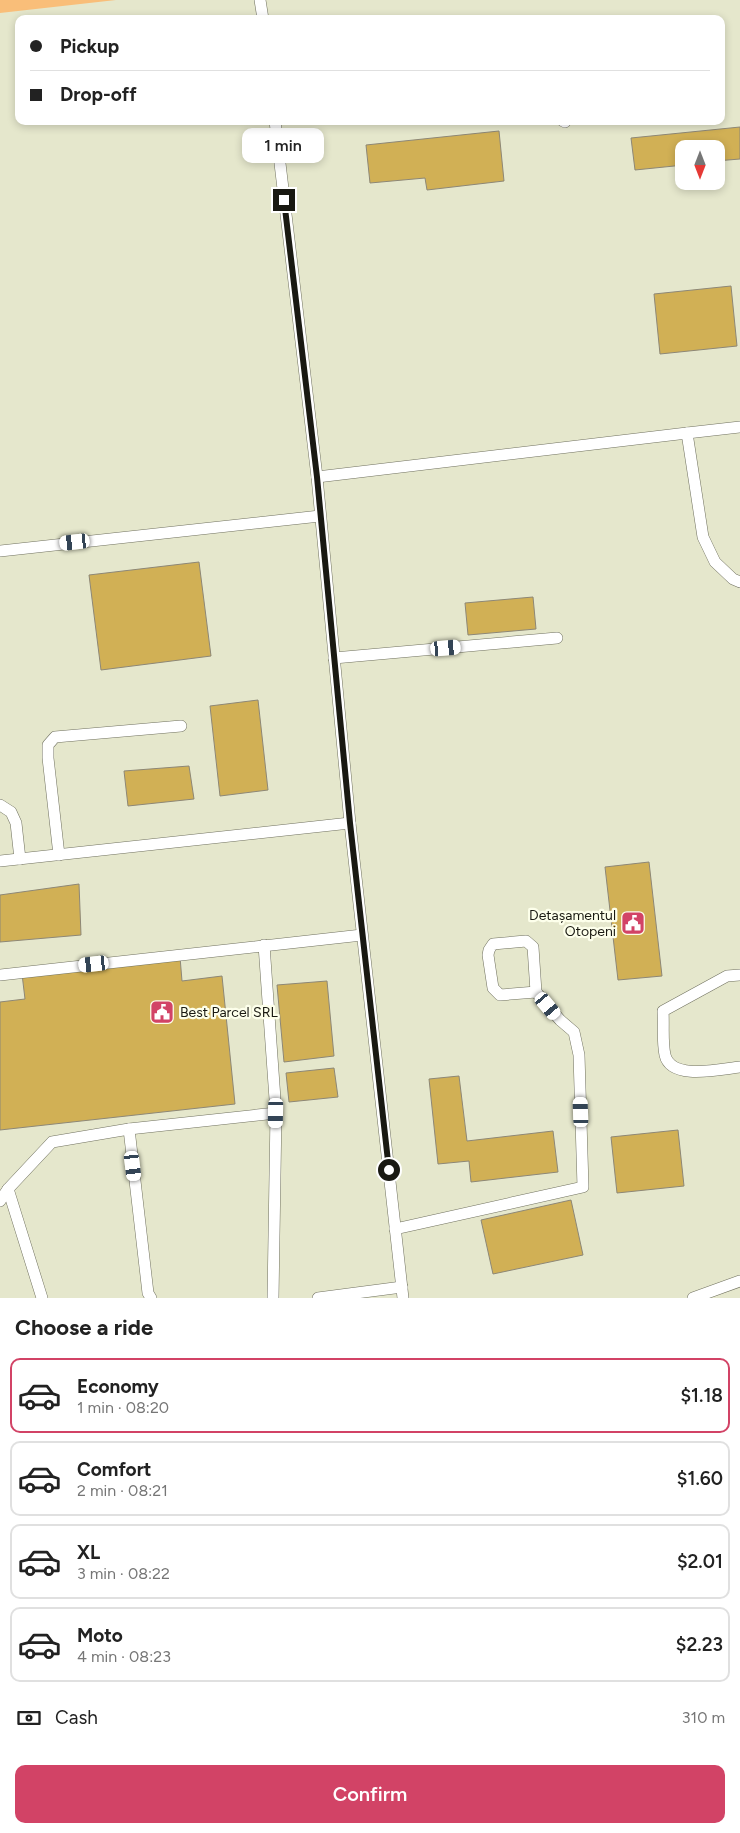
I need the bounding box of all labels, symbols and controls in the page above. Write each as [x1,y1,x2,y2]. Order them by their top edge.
text: Pickup [60,35,119,58]
text: Drop-off [60,83,137,106]
callout: 1 min [243,128,325,162]
text: 1 min [264,136,302,155]
north arrow [675,140,725,190]
map controls [675,140,725,190]
route end [273,189,295,211]
car [59,533,90,551]
car [430,639,461,657]
place label: Detașamentul Otopeni [529,907,616,940]
public building icon: Detașamentul Otopeni [620,910,646,936]
car [78,955,109,973]
car [532,990,563,1022]
public building icon: Best Parcel SRL [149,999,175,1025]
place label: Best Parcel SRL [180,1004,278,1021]
car [572,1097,589,1127]
car [268,1098,283,1128]
car [123,1150,142,1182]
route start [378,1159,400,1181]
text: Choose a ride [15,1314,153,1341]
icon: car [17,1373,62,1418]
text: Economy [77,1375,159,1398]
text: $1.18 [680,1384,723,1407]
text: 1 min · 08:20 [77,1398,169,1417]
icon: car [17,1456,62,1501]
text: Comfort [77,1458,152,1481]
text: $1.60 [677,1467,723,1490]
text: 2 min · 08:21 [77,1481,168,1500]
icon: car [17,1539,62,1584]
text: XL [77,1541,100,1564]
text: $2.01 [677,1550,723,1573]
text: 3 min · 08:22 [77,1564,170,1583]
icon: car [17,1622,62,1667]
text: Moto [77,1624,123,1647]
text: $2.23 [676,1633,723,1656]
text: 4 min · 08:23 [77,1647,171,1666]
icon: cash [15,1704,43,1732]
text: Cash [55,1706,98,1729]
text: 310 m [682,1708,725,1727]
button: Confirm [15,1765,725,1823]

